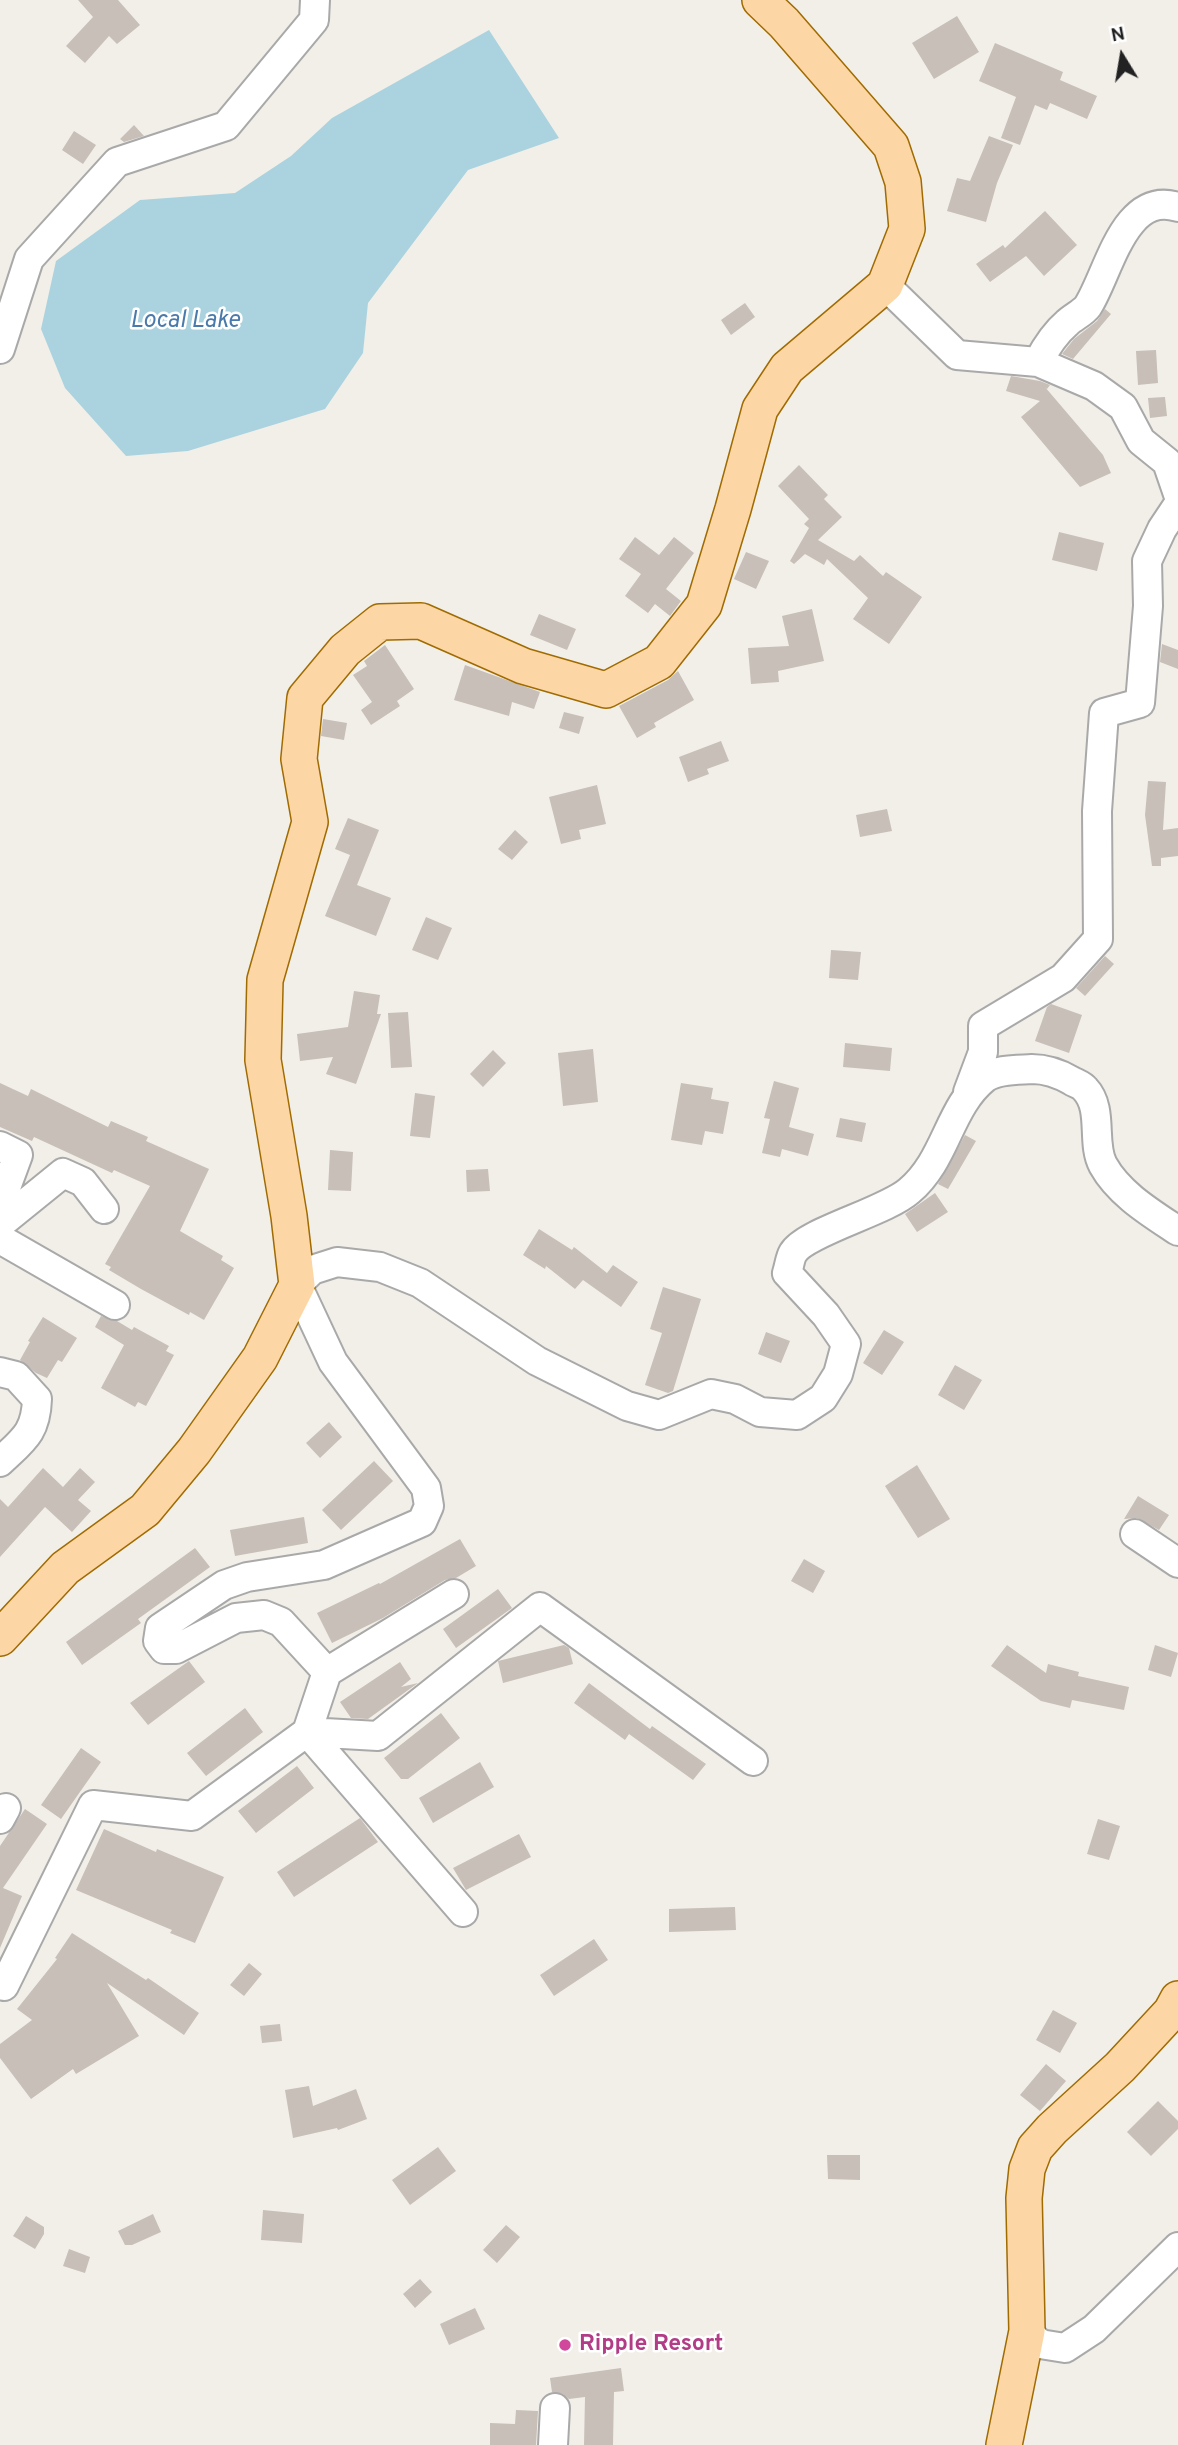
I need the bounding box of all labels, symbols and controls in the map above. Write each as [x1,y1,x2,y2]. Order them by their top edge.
north arrow [1087,21,1157,91]
text: N [1109,22,1127,48]
water label: Local Lake [130,308,240,336]
place label: Ripple Resort [579,2331,723,2359]
marker: Ripple Resort [557,2337,573,2353]

